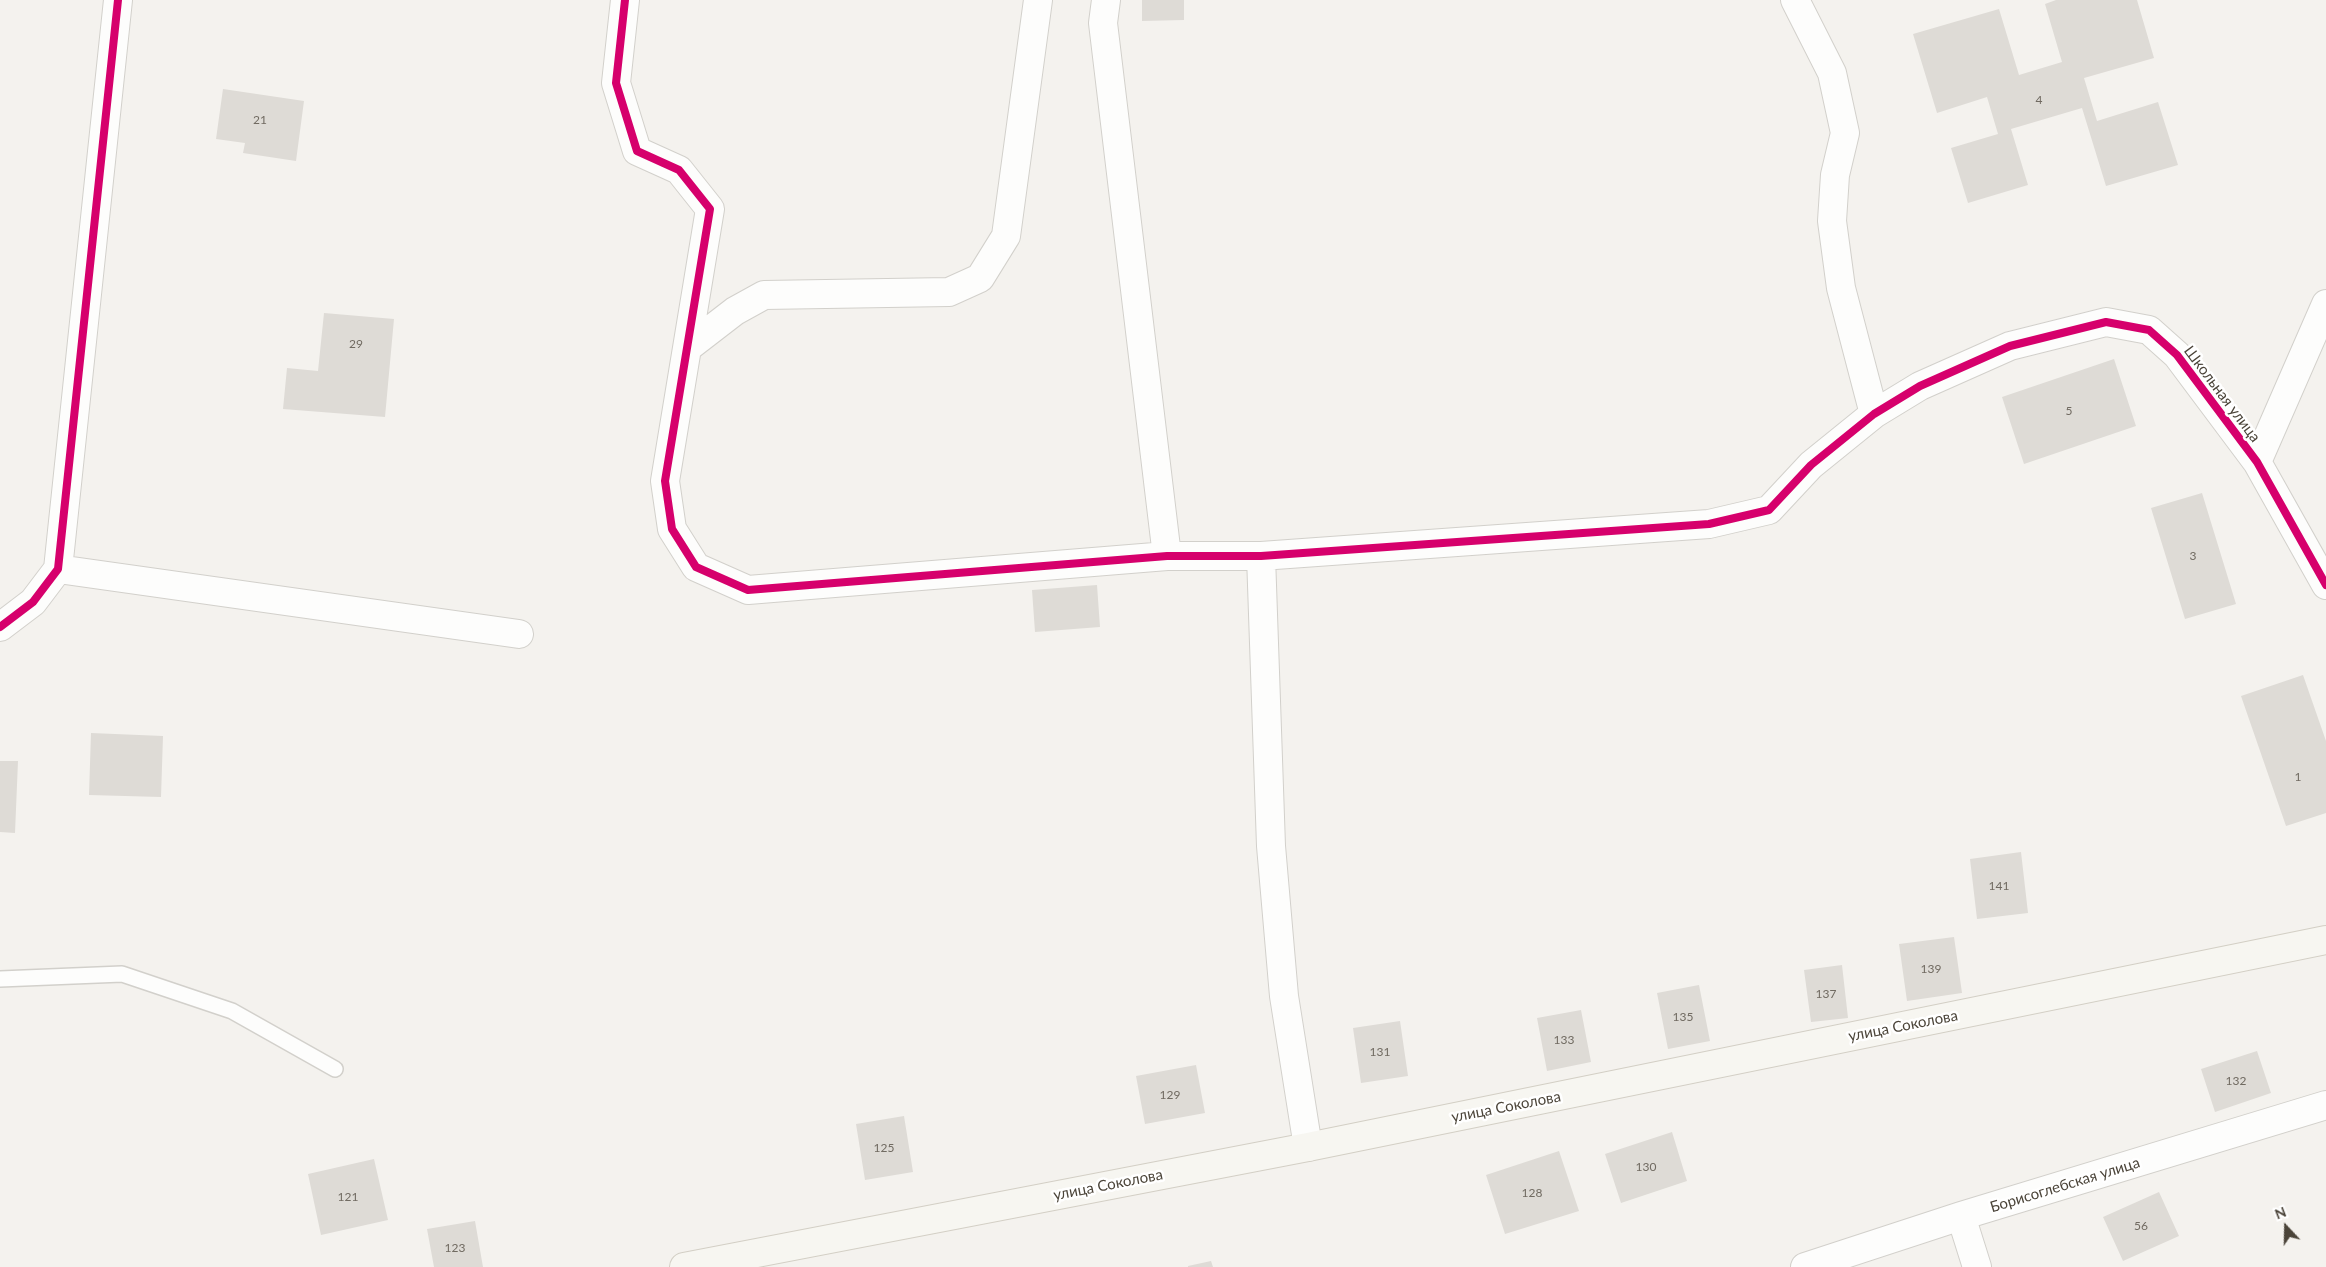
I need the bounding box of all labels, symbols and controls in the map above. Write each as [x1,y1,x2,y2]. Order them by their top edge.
house number: 4 [2036,93,2042,107]
house number: 21 [253,113,267,127]
house number: 29 [349,337,363,351]
street label: Школьная улица [2180,342,2264,446]
house number: 5 [2066,404,2072,418]
house number: 3 [2190,549,2196,563]
house number: 1 [2295,770,2301,784]
house number: 141 [1989,879,2009,893]
house number: 139 [1921,962,1941,976]
house number: 137 [1816,987,1836,1001]
street label: улица Соколова [1847,1007,1959,1045]
house number: 135 [1673,1010,1693,1024]
house number: 133 [1554,1033,1574,1047]
house number: 131 [1370,1045,1390,1059]
house number: 132 [2226,1074,2246,1088]
house number: 129 [1160,1088,1180,1102]
street label: улица Соколова [1450,1088,1562,1126]
house number: 125 [874,1141,894,1155]
street label: Борисоглебская улица [1988,1154,2142,1216]
house number: 130 [1636,1160,1656,1174]
street label: улица Соколова [1052,1166,1164,1204]
house number: 128 [1522,1186,1542,1200]
house number: 121 [338,1190,358,1204]
north arrow [2261,1202,2311,1252]
text: N [2272,1203,2289,1222]
house number: 56 [2134,1219,2148,1233]
house number: 123 [445,1241,465,1255]

